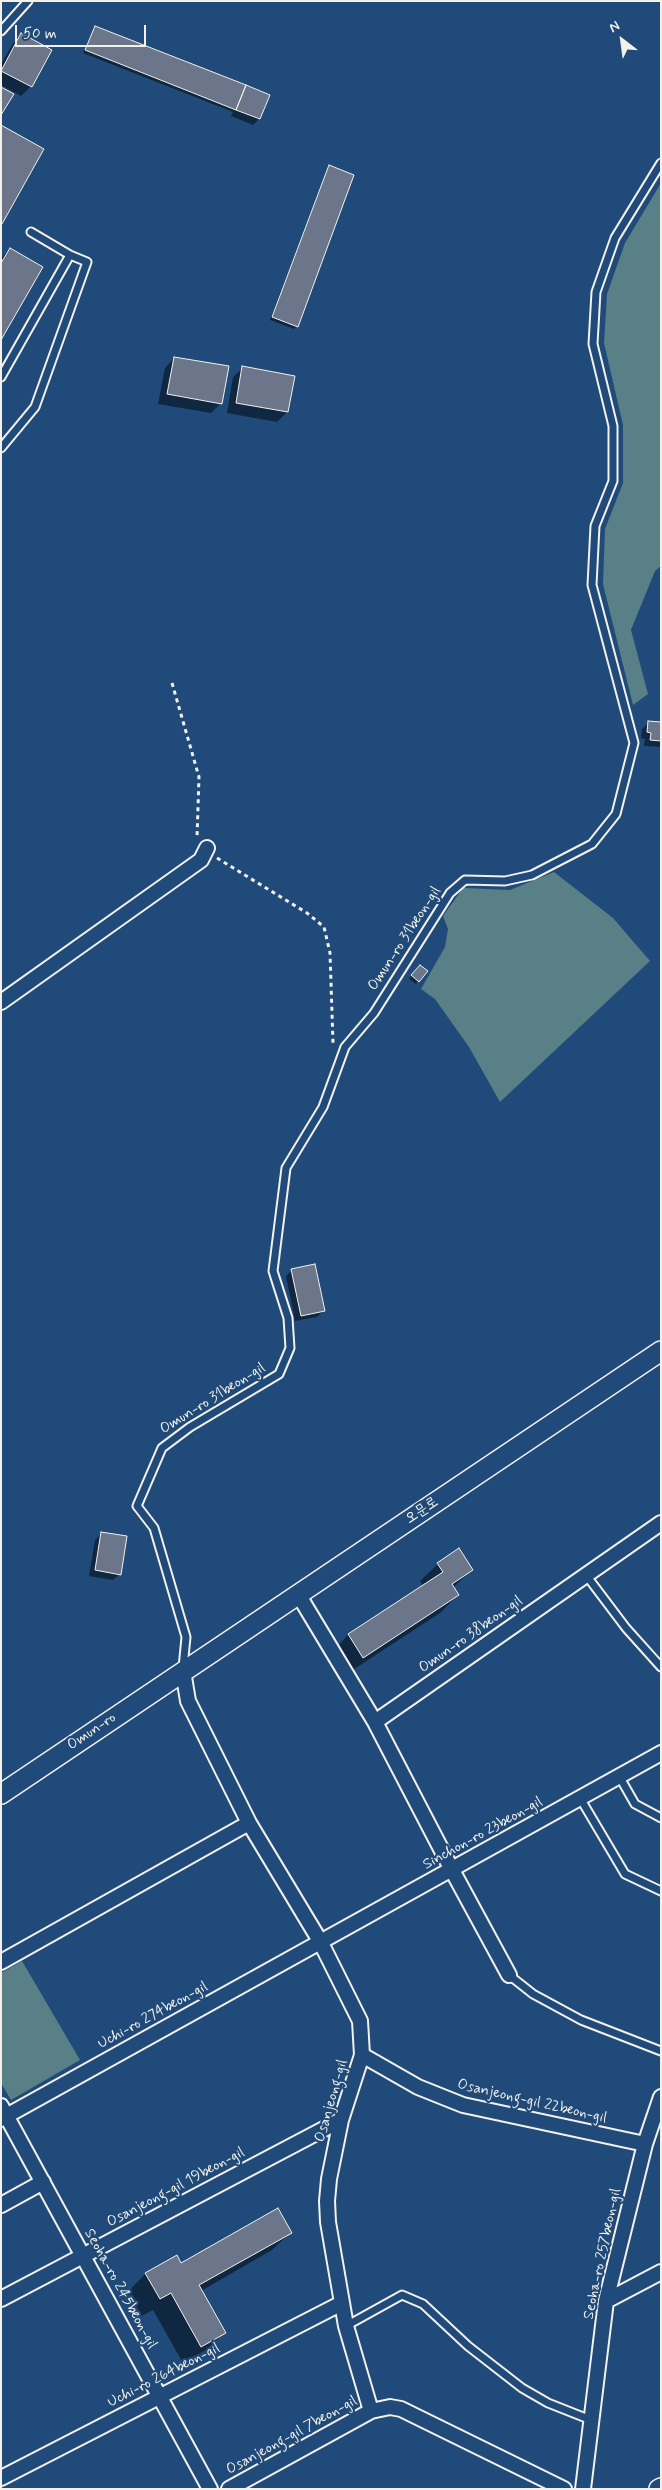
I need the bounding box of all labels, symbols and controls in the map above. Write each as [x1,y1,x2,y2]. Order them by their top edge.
scale bar [18,15,149,47]
north arrow [597,15,647,65]
text: N [606,17,623,37]
text: 50 m [23,24,57,44]
street label: Omun-ro 31beon-gil [365,883,445,995]
street label: Omun-ro 31beon-gil [157,1359,269,1439]
street label: 오문로 [402,1493,442,1529]
street label: Omun-ro 38beon-gil [416,1592,526,1678]
street label: Omun-ro [64,1709,120,1755]
street label: Sinchon-ro 23beon-gil [420,1794,546,1874]
street label: Uchi-ro 274beon-gil [95,1978,211,2054]
street label: Osanjeong-gil [312,2058,352,2144]
street label: Osanjeong-gil 22beon-gil [455,2076,609,2128]
street label: Osanjeong-gil 19beon-gil [104,2144,248,2232]
street label: Seoha-ro 257beon-gil [580,2187,626,2321]
street label: Seoha-ro 245beon-gil [80,2226,160,2352]
street label: Uchi-ro 264beon-gil [105,2340,223,2412]
street label: Osanjeong-gil 7beon-gil [223,2393,361,2479]

